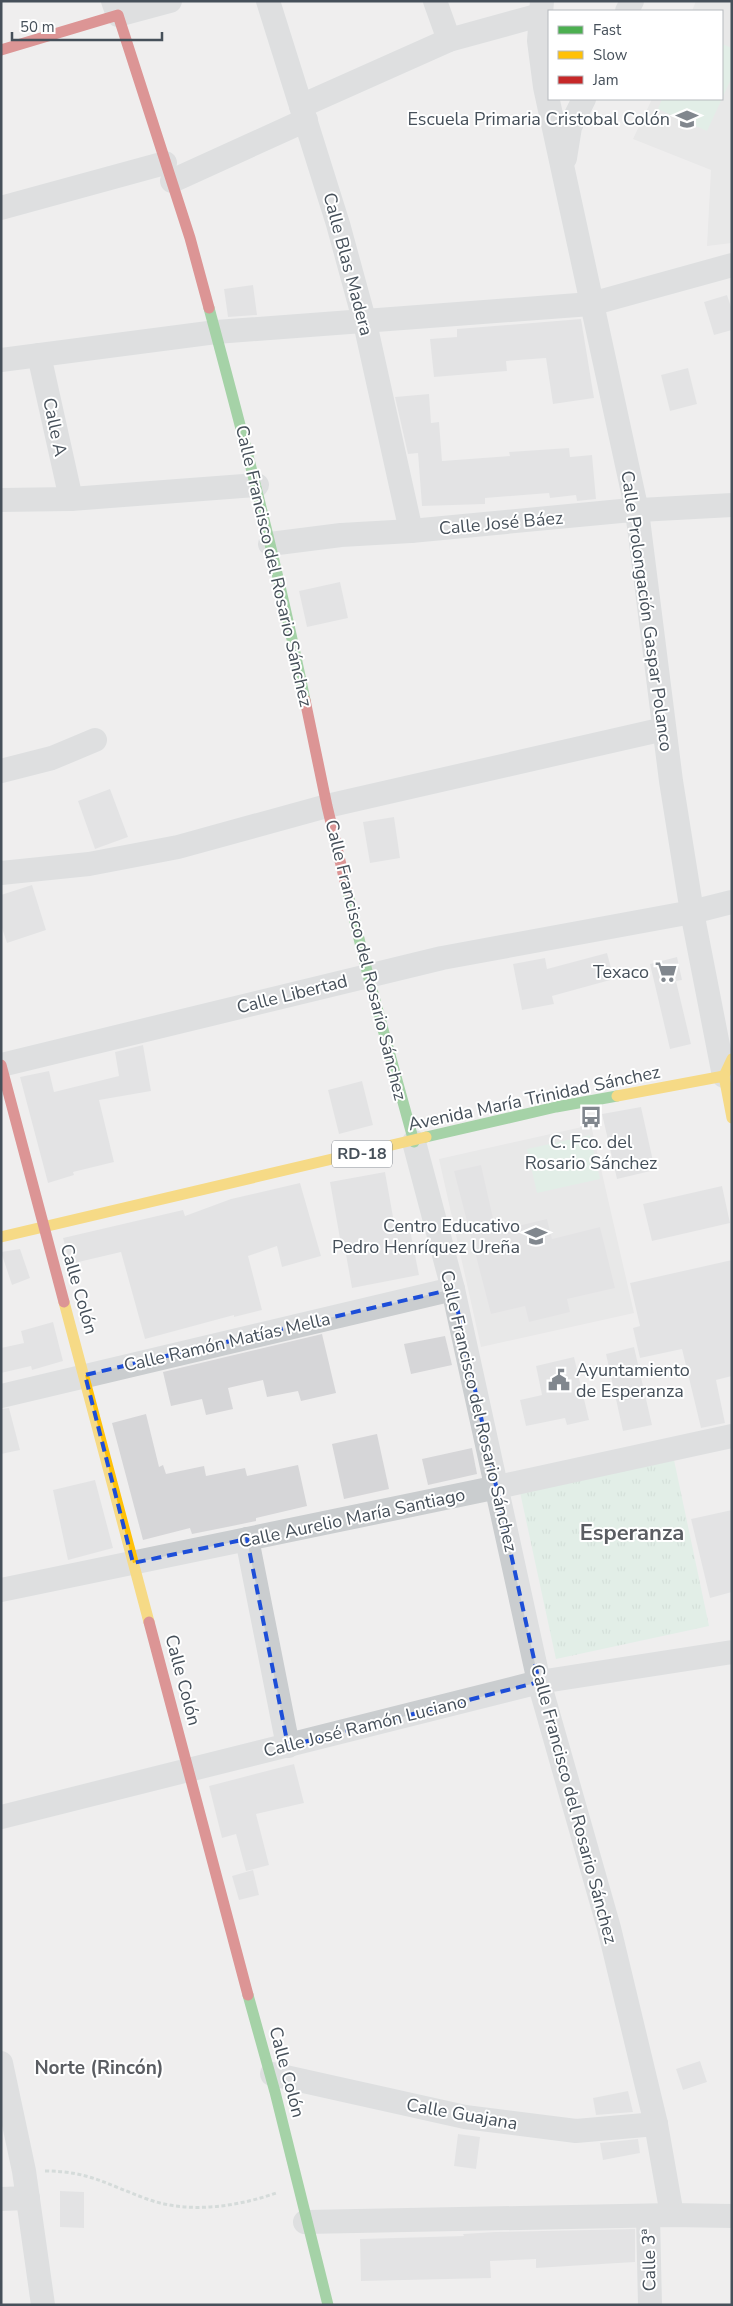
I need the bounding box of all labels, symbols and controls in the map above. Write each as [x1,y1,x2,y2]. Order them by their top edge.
scale bar [12,10,162,42]
legend [548,10,723,100]
text: 50 m [20,17,55,37]
text: Fast [593,20,622,40]
text: Slow [593,45,628,65]
text: Jam [592,70,619,90]
school or university icon: Escuela Primaria Cristobal Colón [674,106,700,132]
place label: Escuela Primaria Cristobal Colón [407,107,670,131]
street label: Calle Blas Madera [317,190,379,338]
street label: Calle A [37,396,73,458]
street label: Calle Francisco del Rosario Sánchez [230,423,318,709]
street label: Calle Prolongación Gaspar Polanco [615,469,679,753]
street label: Calle José Báez [438,506,564,540]
street label: Calle Francisco del Rosario Sánchez [319,817,413,1103]
supermarket icon: Texaco [653,959,679,985]
place label: Texaco [593,960,649,984]
street label: Calle Libertad [234,969,350,1019]
street label: Avenida María Trinidad Sánchez [406,1060,662,1136]
bus stop icon: C. Fco. del Rosario Sánchez [578,1104,604,1130]
place label: C. Fco. del Rosario Sánchez [525,1130,657,1175]
road number: RD-18 [332,1140,392,1168]
place label: Centro Educativo Pedro Henríquez Ureña [332,1214,520,1259]
school or university icon: Centro Educativo Pedro Henríquez Ureña [523,1223,549,1249]
street label: Calle Colón [55,1241,103,1337]
street label: Calle Francisco del Rosario Sánchez [435,1268,523,1554]
street label: Calle Ramón Matías Mella [121,1307,333,1377]
place label: Ayuntamiento de Esperanza [576,1358,690,1403]
public building icon: Ayuntamiento de Esperanza [546,1367,572,1393]
street label: Calle Aurelio María Santiago [237,1482,467,1554]
district label: Esperanza [580,1518,684,1548]
street label: Calle Colón [159,1632,207,1728]
street label: Calle Francisco del Rosario Sánchez [525,1662,623,1946]
street label: Calle José Ramón Luciano [261,1689,469,1763]
street label: Calle Colón [263,2024,311,2120]
district label: Norte (Rincón) [34,2055,164,2081]
street label: Calle Guajana [405,2092,519,2136]
street label: Calle 3ª [636,2228,662,2292]

